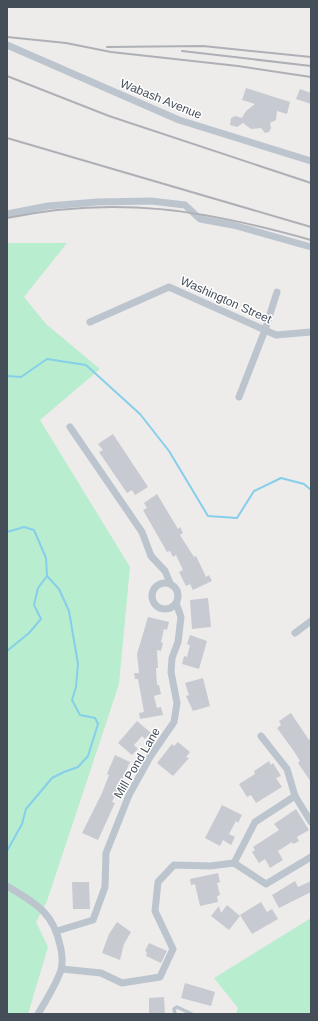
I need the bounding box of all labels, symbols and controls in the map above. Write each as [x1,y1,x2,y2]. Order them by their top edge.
street label: Wabash Avenue [118,76,204,122]
street label: Washington Street [178,274,274,327]
street label: Mill Pond Lane [111,725,163,801]

